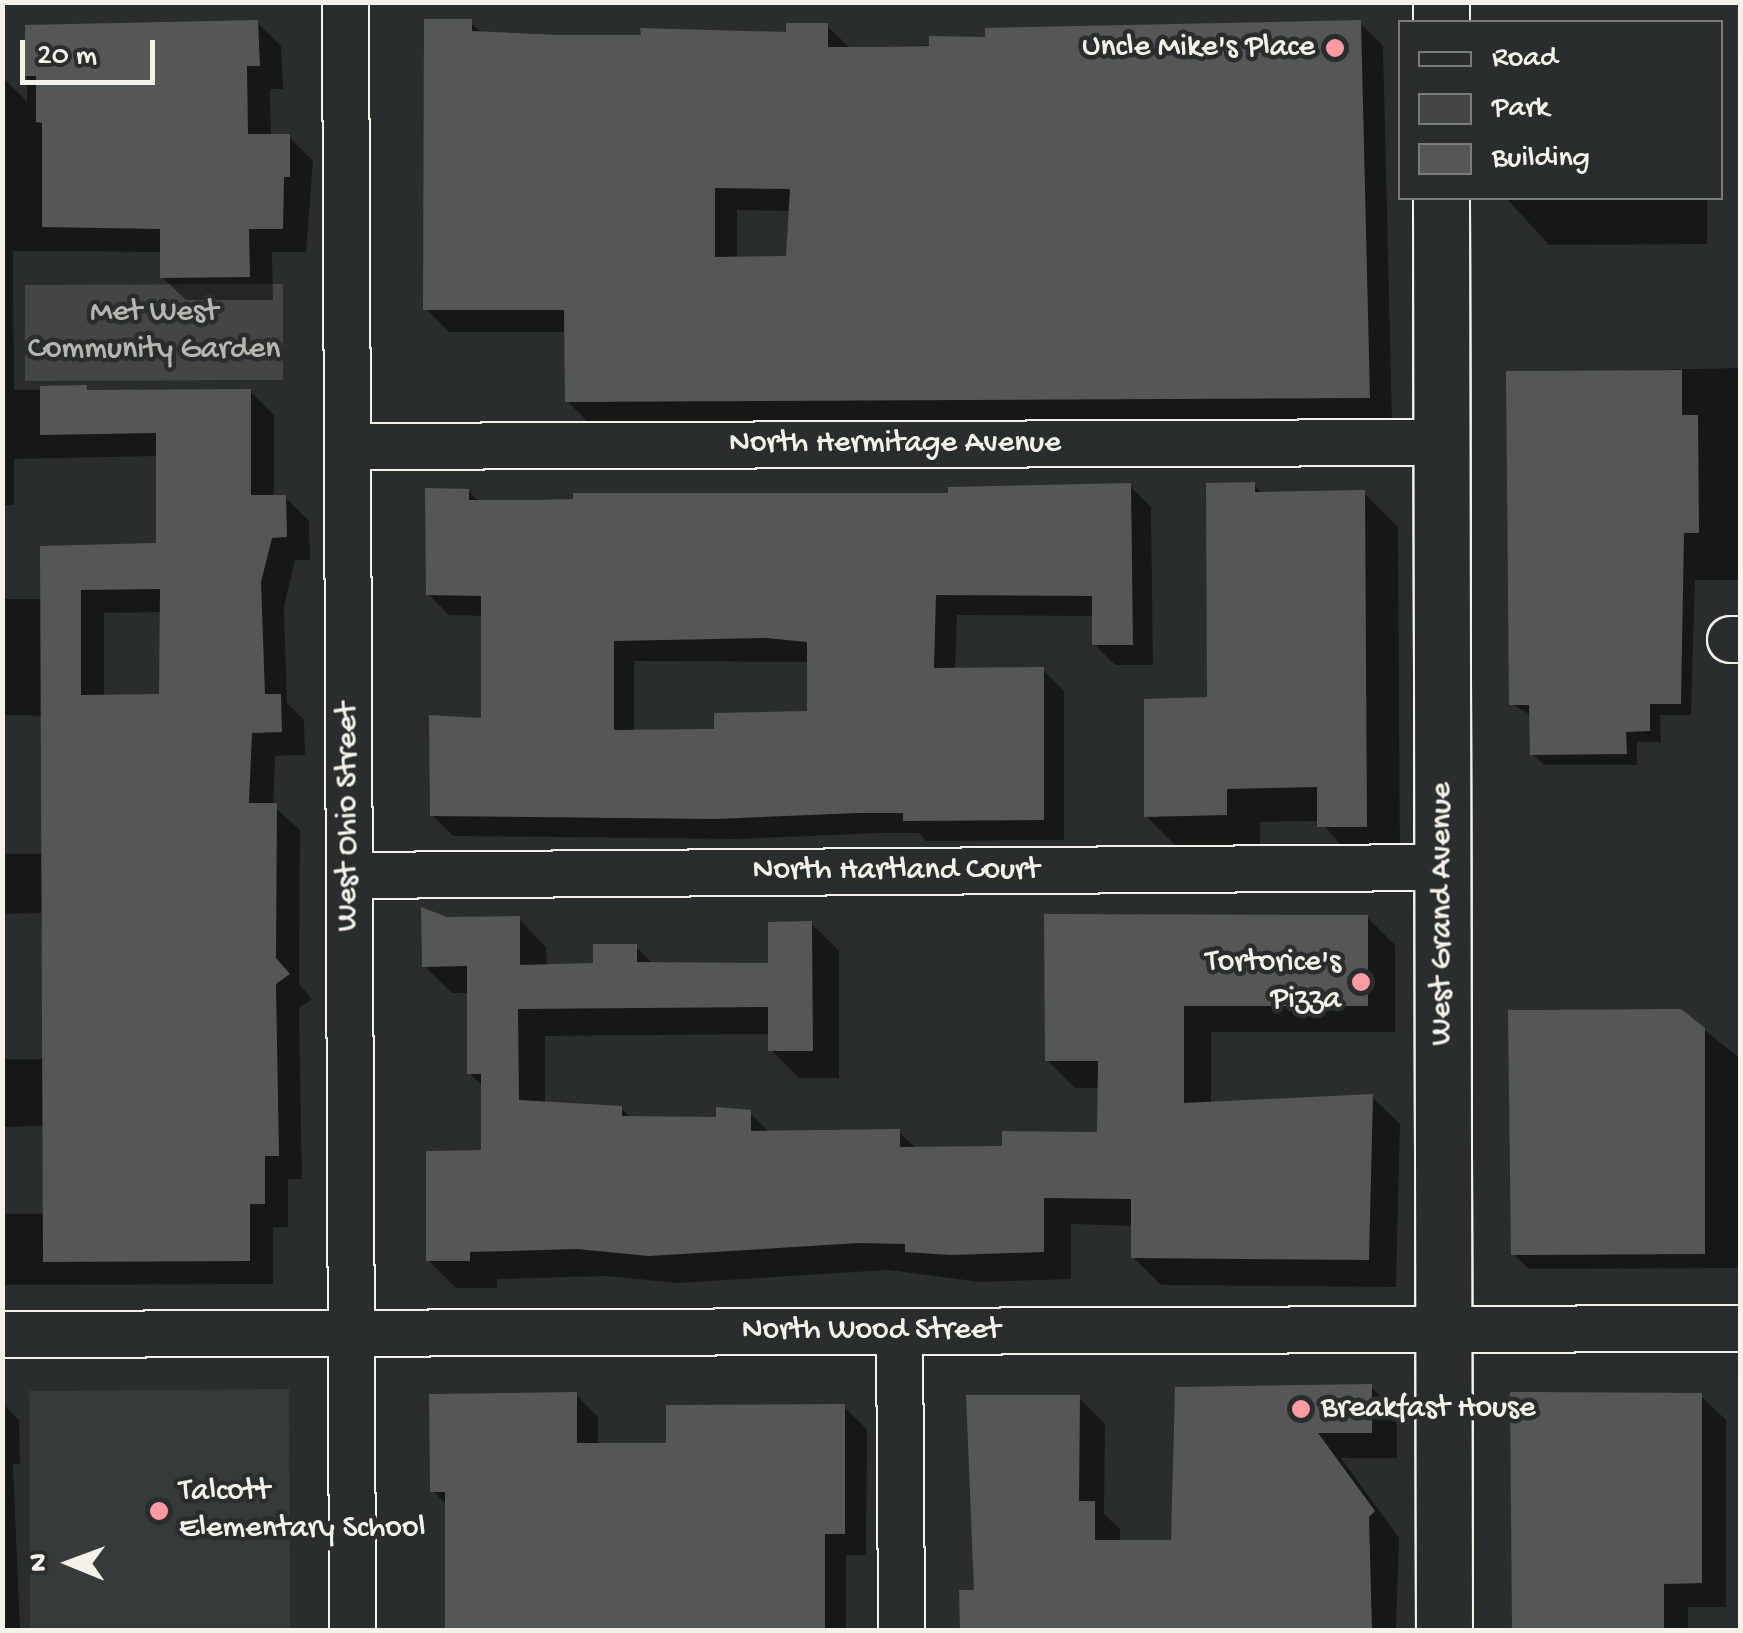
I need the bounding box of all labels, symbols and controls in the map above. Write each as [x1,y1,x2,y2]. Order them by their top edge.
scale bar [25,20,160,82]
legend [1398,20,1723,200]
place label: Uncle Mike's Place [1082,29,1315,67]
marker: Uncle Mike's Place [1324,37,1346,59]
text: 20 m [37,40,97,75]
text: Road [1492,42,1558,77]
text: Park [1492,92,1549,127]
text: Building [1492,142,1590,177]
park label: Met West Community Garden [28,295,280,370]
street label: North Hermitage Avenue [729,425,1061,463]
street label: West Ohio Street [330,702,368,932]
street label: West Grand Avenue [1424,782,1462,1046]
street label: North Hartland Court [753,852,1039,890]
place label: Tortorice's Pizza [1206,945,1341,1020]
marker: Tortorice's Pizza [1350,971,1372,993]
street label: North Wood Street [742,1312,1000,1350]
place label: Breakfast House [1321,1390,1535,1428]
marker: Breakfast House [1290,1398,1312,1420]
place label: Talcott Elementary School [179,1474,426,1549]
marker: Talcott Elementary School [148,1500,170,1522]
north arrow [20,1513,120,1613]
text: N [23,1553,56,1572]

